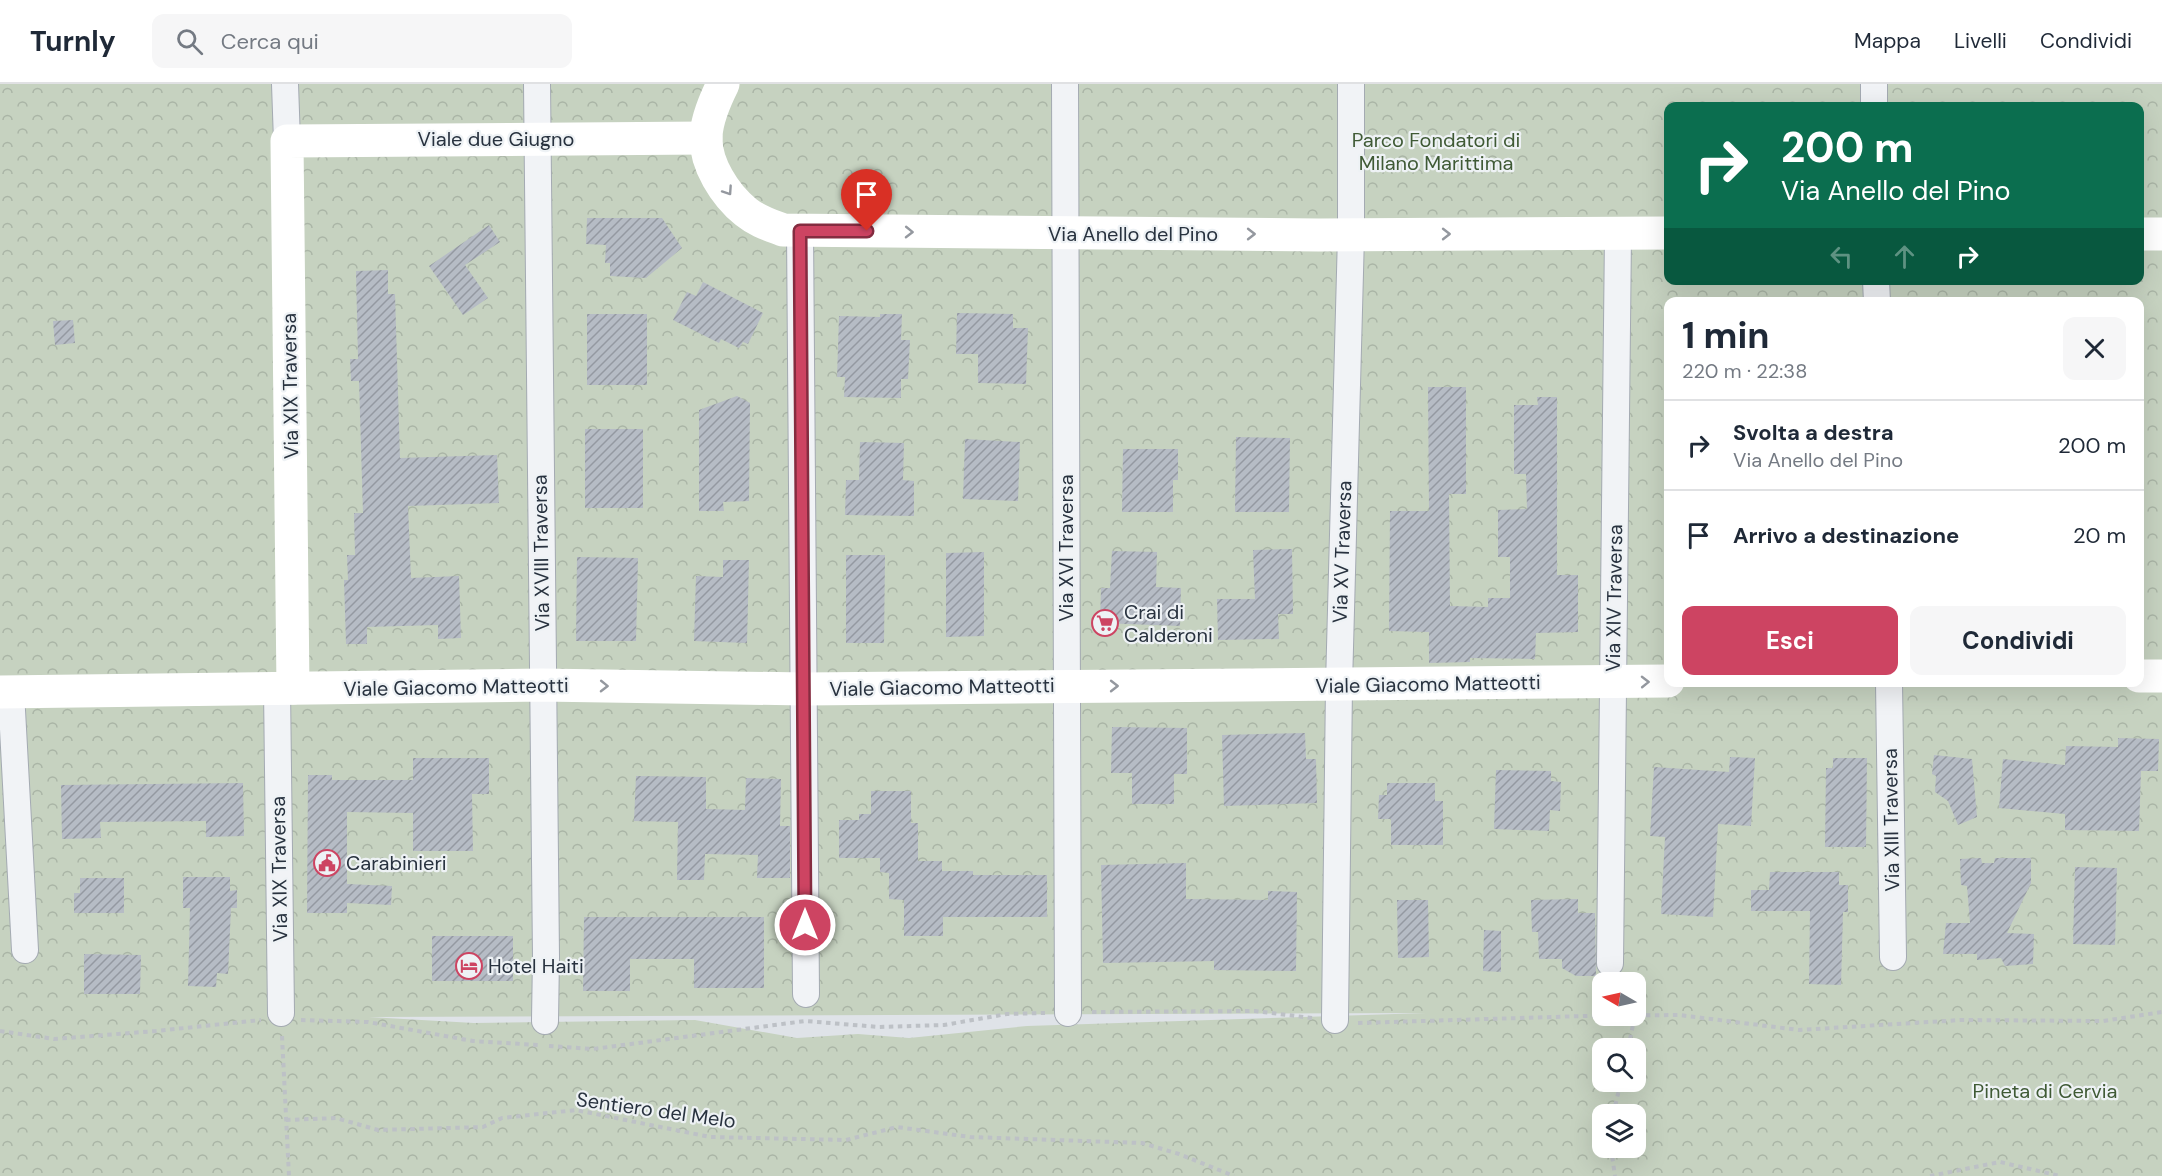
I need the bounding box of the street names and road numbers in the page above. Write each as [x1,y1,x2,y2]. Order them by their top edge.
street label: Viale due Giugno [418,126,574,152]
street label: Via Anello del Pino [1048,221,1218,247]
street label: Via XIX Traversa [276,313,304,459]
street label: Via XVIII Traversa [527,474,555,632]
street label: Via XVI Traversa [1053,474,1079,622]
street label: Via XV Traversa [1327,480,1357,624]
street label: Via XIV Traversa [1600,524,1628,672]
street label: Viale Giacomo Matteotti [1315,669,1541,699]
street label: Viale Giacomo Matteotti [343,672,569,702]
street label: Viale Giacomo Matteotti [829,672,1055,702]
street label: Via XIII Traversa [1877,748,1905,892]
street label: Via XIX Traversa [265,796,293,942]
street label: Sentiero del Melo [575,1086,737,1134]

